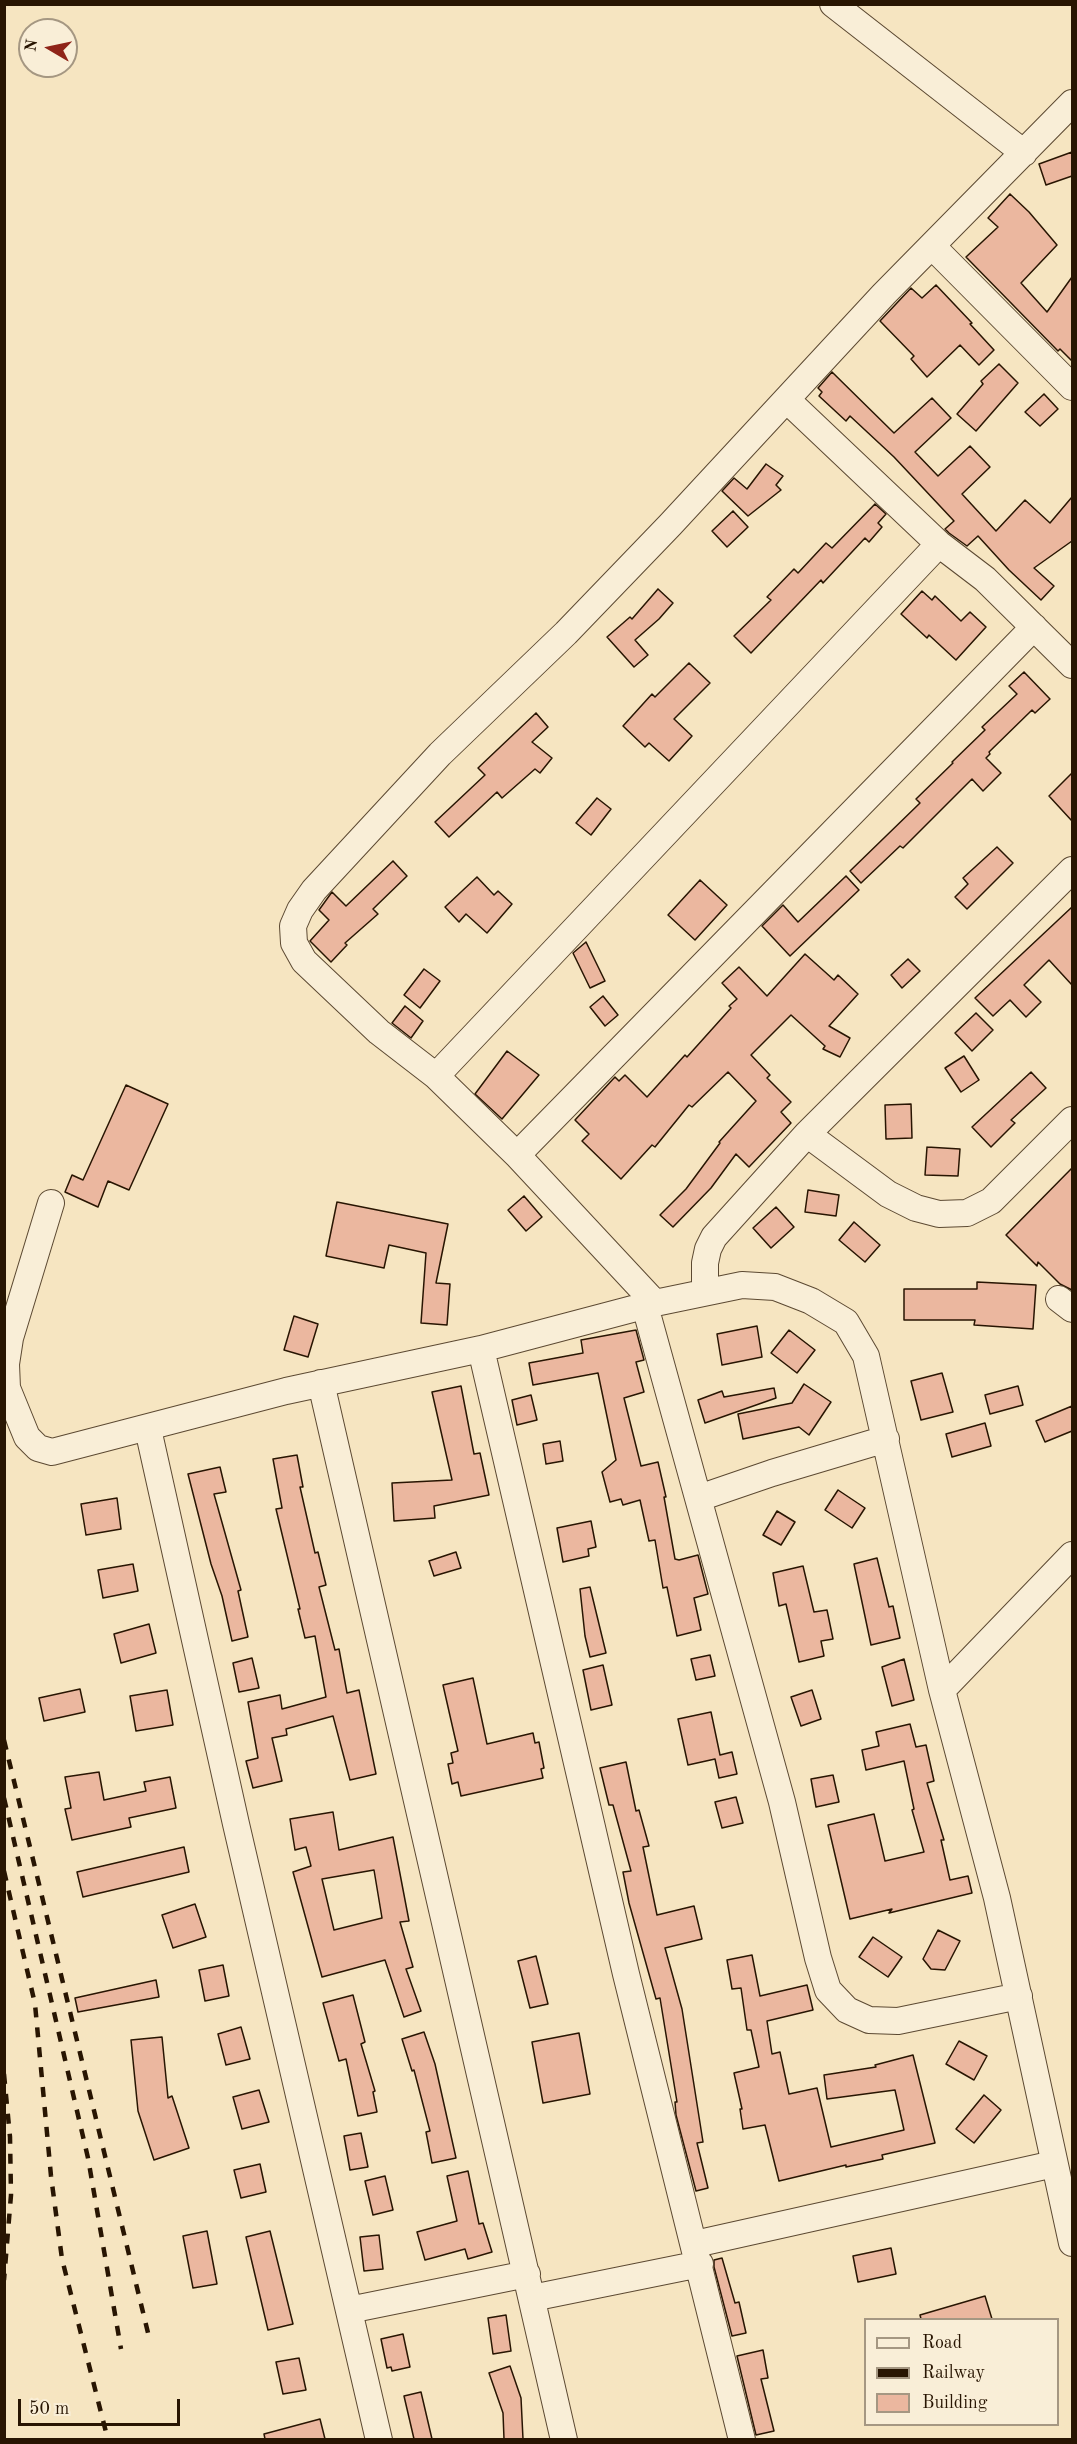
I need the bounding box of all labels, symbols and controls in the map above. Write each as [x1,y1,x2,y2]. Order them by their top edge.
north arrow [18,18,78,78]
text: N [23,38,41,53]
legend [864,2318,1059,2426]
text: Road [922,2334,962,2352]
text: Railway [922,2364,985,2382]
scale bar [21,2387,183,2425]
text: Building [922,2394,987,2412]
text: 50 m [29,2400,69,2418]

